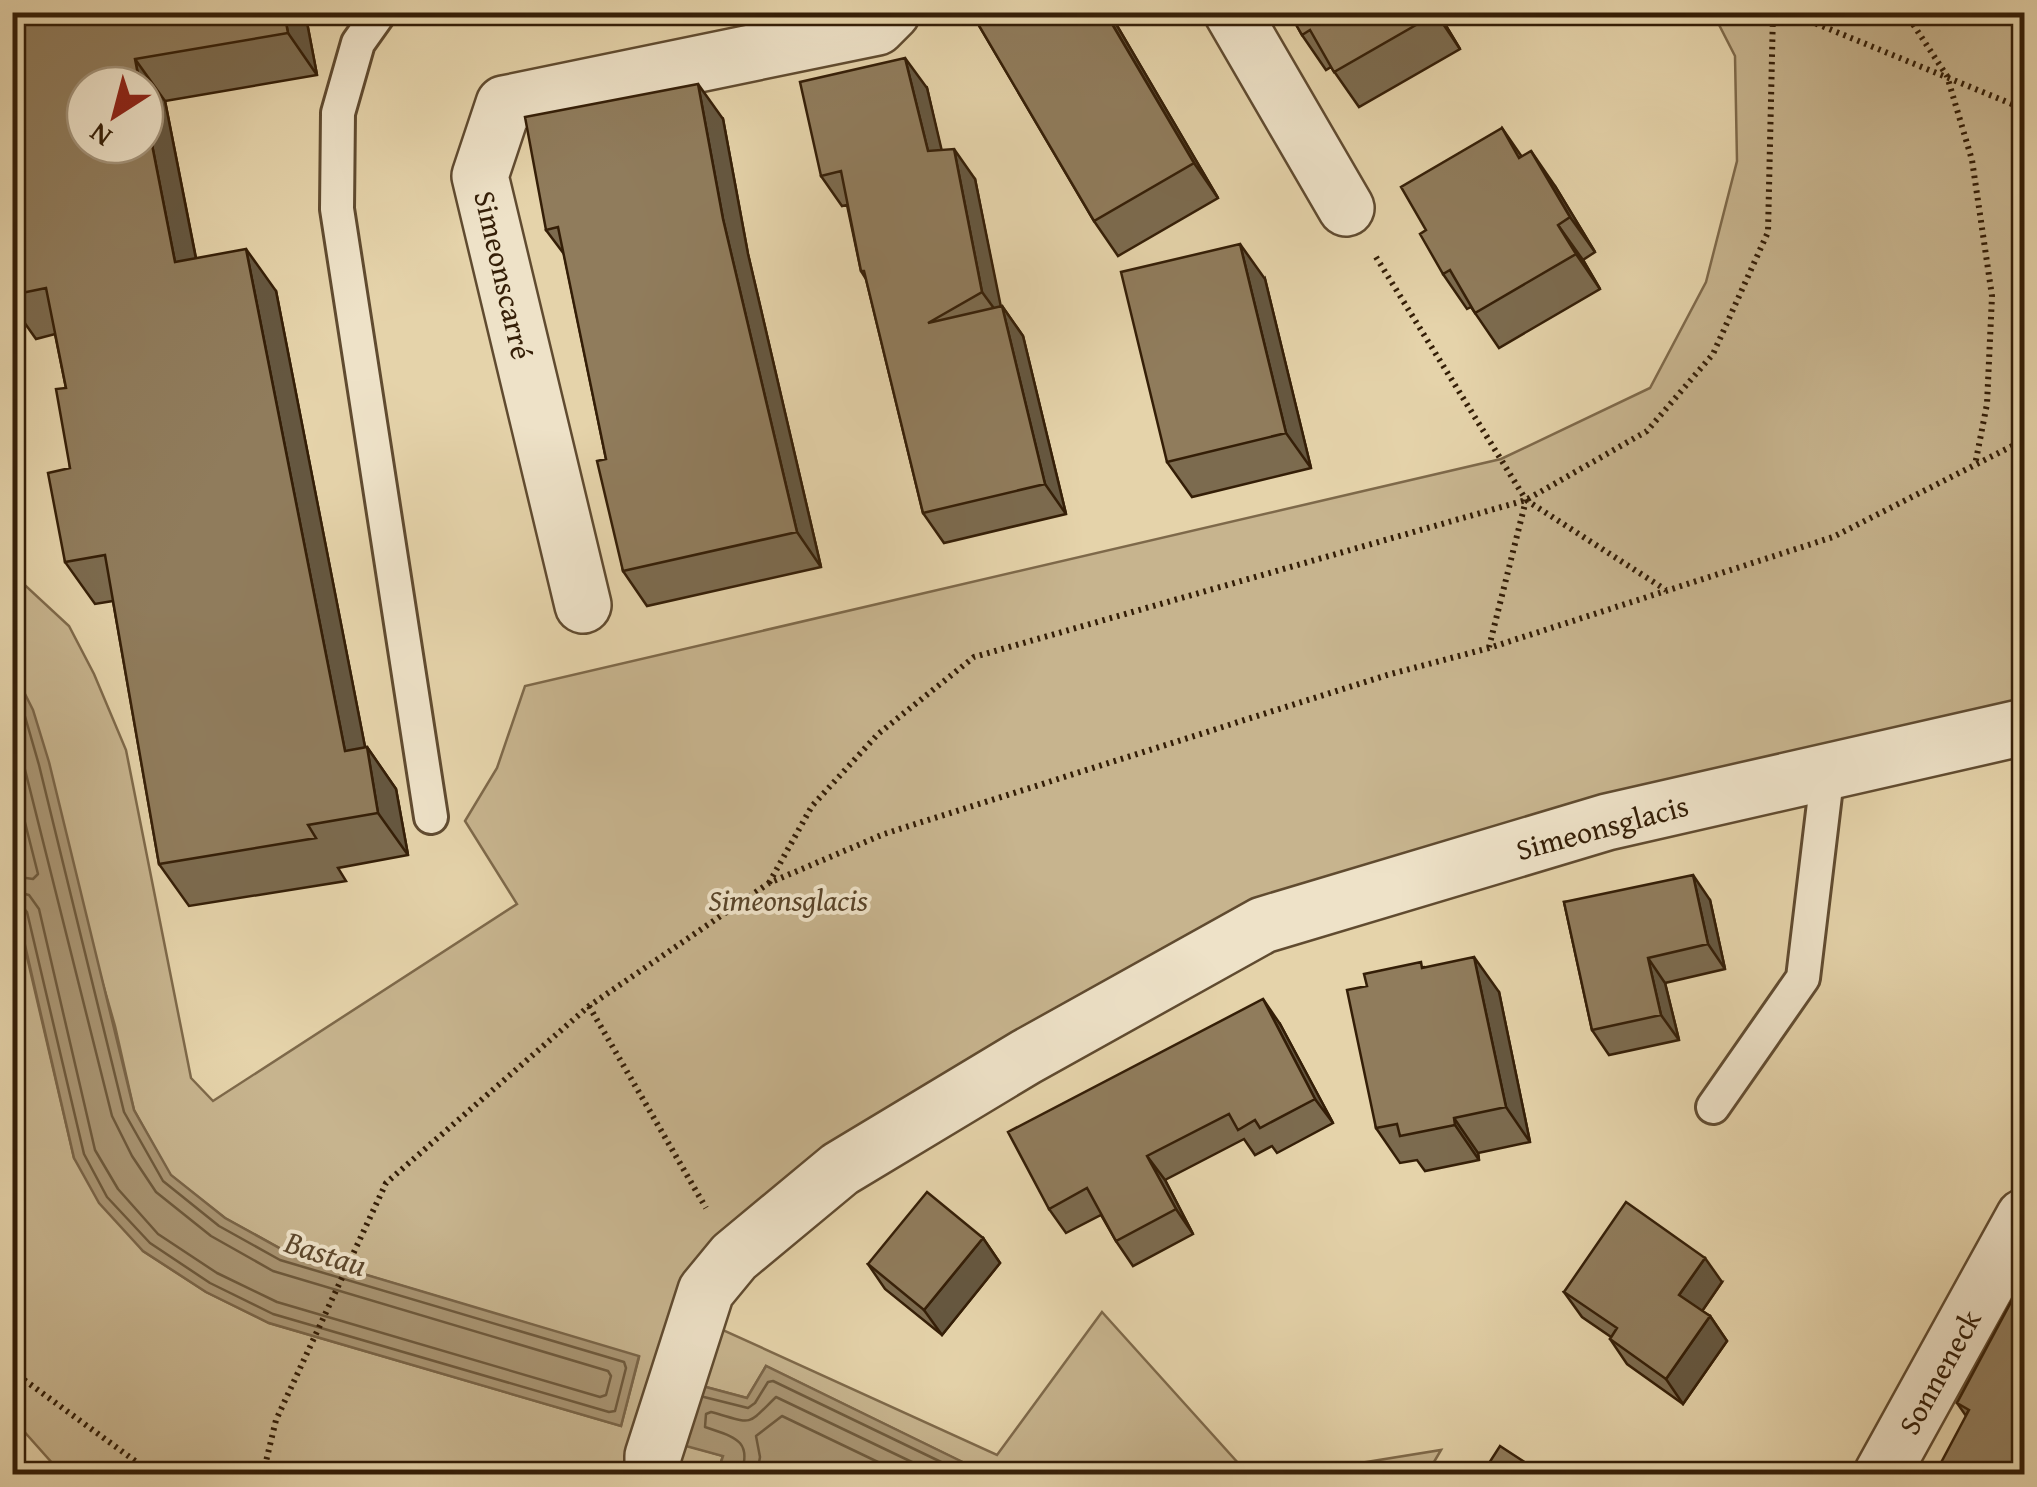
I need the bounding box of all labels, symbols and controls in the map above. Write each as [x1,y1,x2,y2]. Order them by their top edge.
north arrow [65,65,165,165]
text: N [80,113,120,158]
street label: Simeonscarré [463,186,545,364]
street label: Simeonsglacis [1511,783,1693,871]
park label: Simeonsglacis [708,878,868,922]
water label: Bastau [278,1217,373,1288]
street label: Sonneneck [1887,1301,1992,1442]

